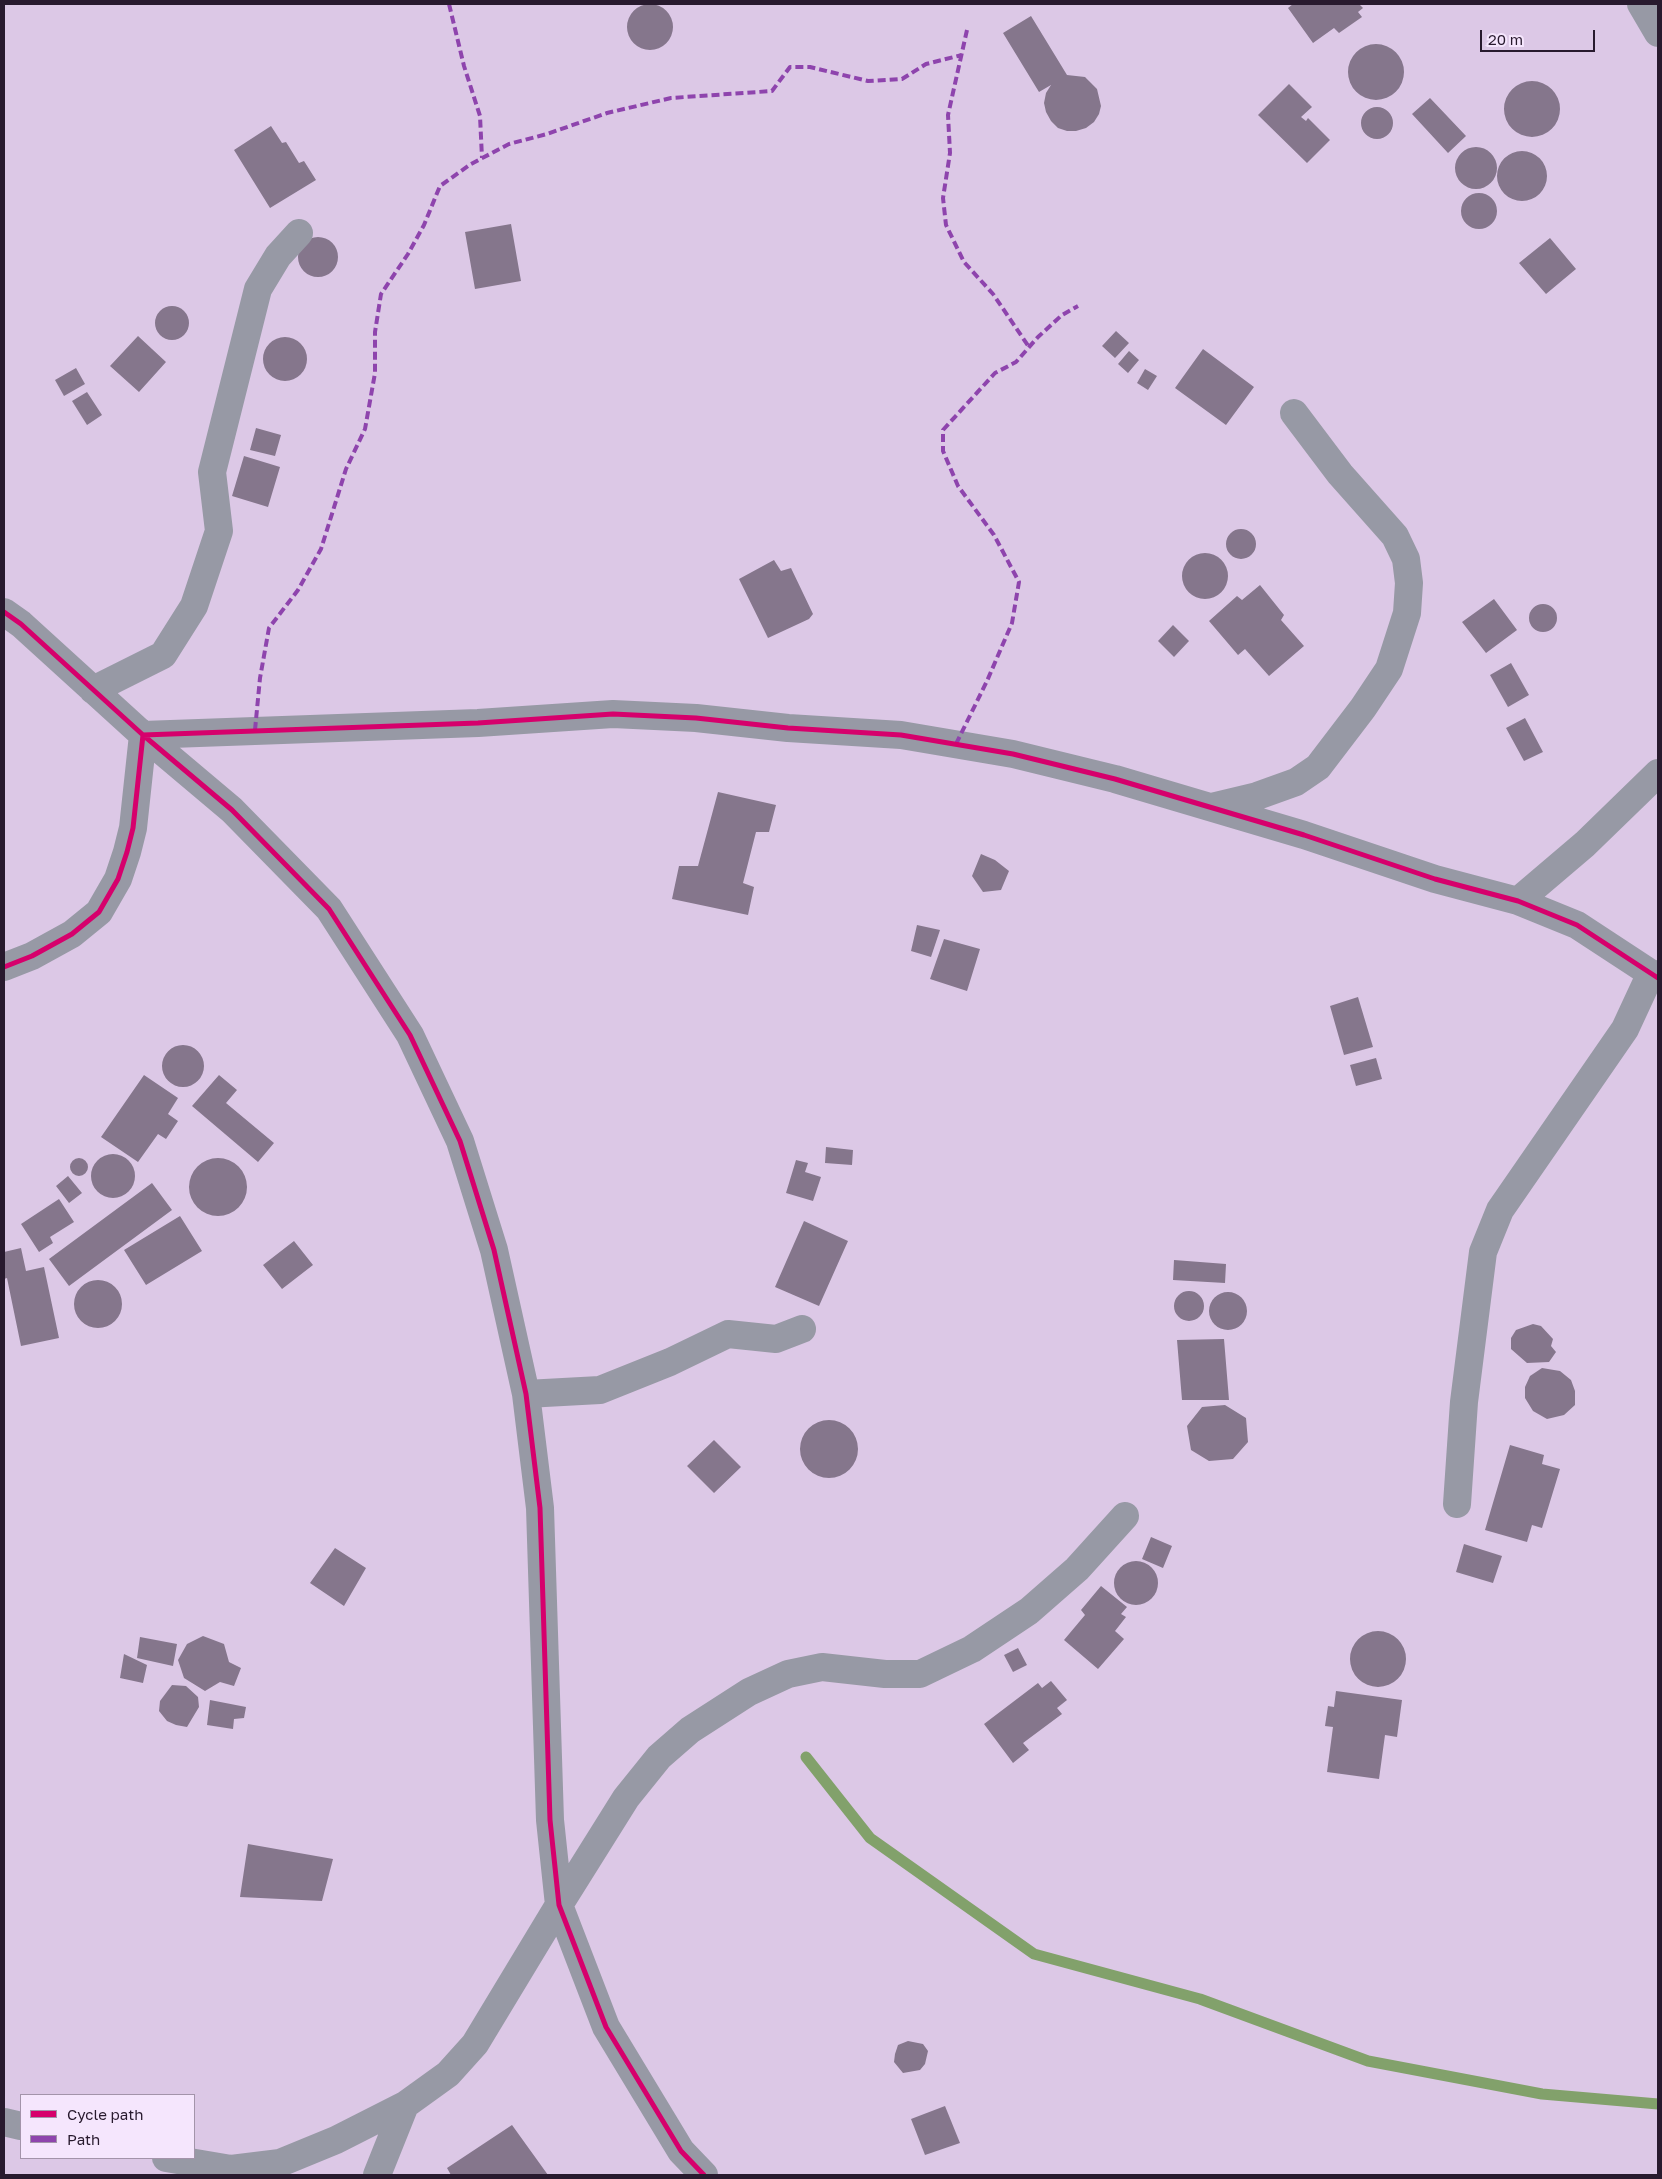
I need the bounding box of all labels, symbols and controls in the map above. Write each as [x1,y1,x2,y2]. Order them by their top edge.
scale bar [1482,20,1597,52]
text: 20 m [1488,30,1523,48]
legend [20,2094,195,2159]
text: Cycle path [67,2105,143,2123]
text: Path [67,2130,100,2148]

